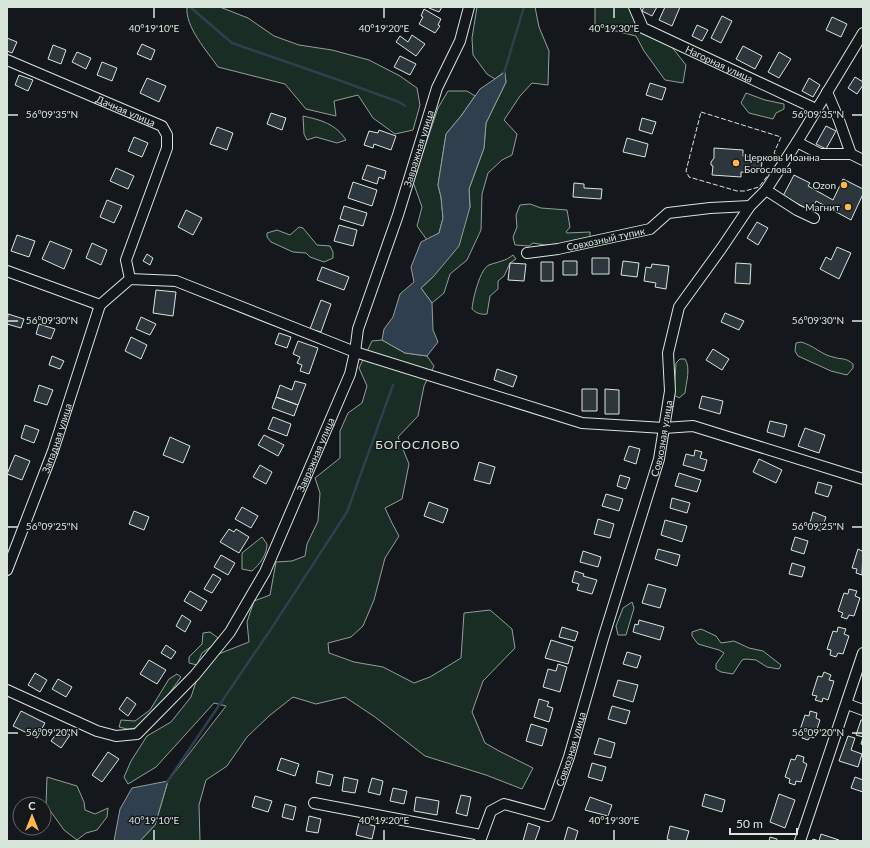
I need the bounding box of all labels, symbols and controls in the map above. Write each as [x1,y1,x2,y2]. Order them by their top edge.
text: 40°19'10"E [129,22,179,34]
text: 40°19'20"E [359,22,409,34]
text: 40°19'30"E [589,22,639,34]
street label: Нагорная улица [684,43,755,85]
street label: Дачная улица [94,93,157,128]
text: 56°09'35"N [26,108,78,120]
text: 56°09'35"N [792,108,844,120]
street label: Завражная улица [401,109,436,188]
place label: Церковь Иоанна Богослова [744,151,820,175]
marker: Церковь Иоанна Богослова [731,158,741,168]
place label: Ozon [812,179,836,191]
marker: Ozon [839,180,849,190]
place label: Магнит [805,201,840,213]
marker: Магнит [843,202,853,212]
street label: Совхозный тупик [565,224,647,253]
text: 56°09'30"N [26,314,78,326]
text: 56°09'30"N [792,314,844,326]
street label: Совхозная улица [648,399,674,478]
street label: Западная улица [39,402,74,475]
street label: Завражная улица [294,416,337,494]
district label: БОГОСЛОВО [375,437,461,452]
text: 56°09'25"N [26,520,78,532]
text: 56°09'25"N [792,520,844,532]
street label: Совхозная улица [553,710,588,788]
text: 56°09'20"N [26,726,78,738]
text: 56°09'20"N [792,726,844,738]
north arrow [12,796,52,836]
text: С [28,799,36,812]
scale bar [730,810,797,836]
text: 40°19'10"E [129,814,179,826]
text: 40°19'20"E [359,814,409,826]
text: 40°19'30"E [589,814,639,826]
text: 50 m [736,816,763,831]

